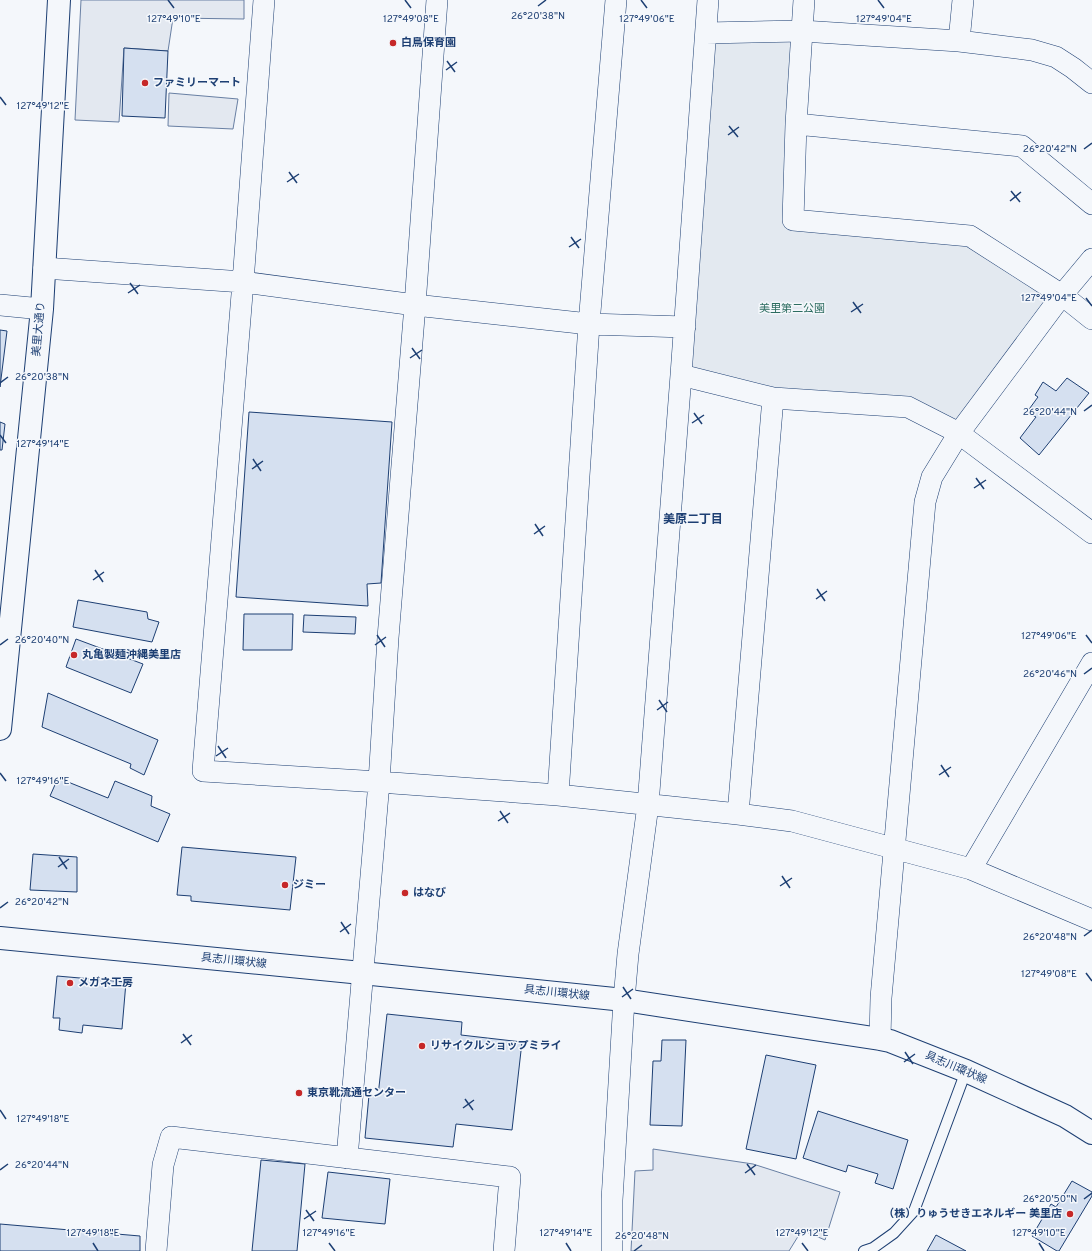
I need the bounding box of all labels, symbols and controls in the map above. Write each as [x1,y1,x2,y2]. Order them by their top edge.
text: 26°20'38"N [511,10,565,23]
text: 127°49'10"E [147,13,201,26]
text: 127°49'08"E [383,13,439,26]
text: 127°49'06"E [619,13,675,26]
text: 127°49'04"E [856,13,912,26]
place label: 白鳥保育園 [401,36,456,50]
marker: 白鳥保育園 [388,38,398,48]
place label: ファミリーマート [153,76,241,90]
marker: ファミリーマート [140,78,150,88]
text: 127°49'12"E [16,100,70,113]
text: 26°20'42"N [1023,143,1077,156]
text: 127°49'04"E [1021,292,1077,305]
street label: 美里大通り [30,301,48,357]
park label: 美里第二公園 [759,302,825,316]
text: 26°20'38"N [15,371,69,384]
text: 26°20'44"N [1023,406,1077,419]
text: 127°49'14"E [17,438,70,451]
district label: 美原二丁目 [663,512,723,528]
text: 127°49'06"E [1021,630,1077,643]
text: 26°20'40"N [15,634,69,647]
place label: 丸亀製麺沖縄美里店 [82,648,181,662]
marker: 丸亀製麺沖縄美里店 [69,650,79,660]
text: 26°20'46"N [1023,668,1077,681]
text: 127°49'16"E [17,775,69,788]
place label: ジミー [293,878,326,892]
marker: ジミー [280,880,290,890]
place label: はなび [413,886,446,900]
marker: はなび [400,888,410,898]
text: 26°20'42"N [15,896,69,909]
text: 26°20'48"N [1023,931,1077,944]
street label: 具志川環状線 [200,951,268,971]
text: 127°49'08"E [1021,968,1077,981]
place label: メガネ工房 [78,976,133,990]
marker: メガネ工房 [65,978,75,988]
street label: 具志川環状線 [523,983,591,1003]
place label: リサイクルショップミライ [430,1039,561,1053]
marker: リサイクルショップミライ [417,1041,427,1051]
street label: 具志川環状線 [923,1049,989,1087]
place label: 東京靴流通センター [307,1086,406,1100]
marker: 東京靴流通センター [294,1088,304,1098]
text: 127°49'18"E [16,1113,70,1126]
text: 26°20'44"N [15,1159,69,1172]
text: 26°20'50"N [1023,1193,1077,1206]
place label: （株）りゅうせきエネルギー 美里店 [883,1207,1062,1221]
marker: （株）りゅうせきエネルギー 美里店 [1065,1209,1075,1219]
text: 127°49'18"E [66,1227,120,1240]
text: 127°49'16"E [303,1227,355,1240]
text: 127°49'14"E [540,1227,593,1240]
text: 127°49'12"E [775,1227,829,1240]
text: 127°49'10"E [1012,1227,1066,1240]
text: 26°20'48"N [615,1230,669,1243]

